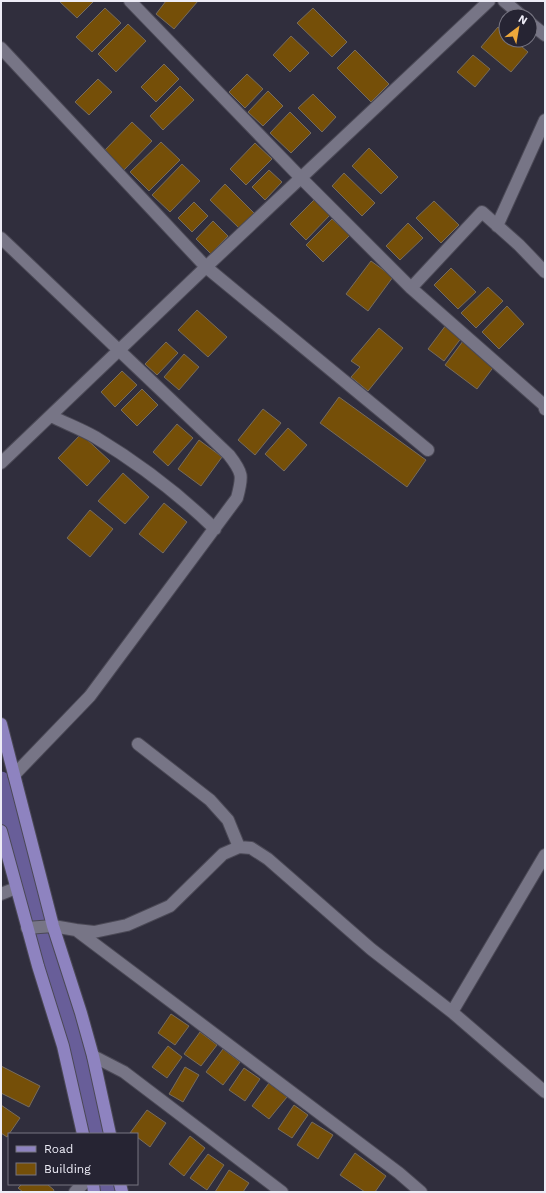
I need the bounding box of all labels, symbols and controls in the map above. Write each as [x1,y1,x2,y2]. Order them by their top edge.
north arrow [498,8,538,48]
text: N [516,12,530,28]
legend [8,1133,138,1185]
text: Road [44,1142,73,1156]
text: Building [44,1162,91,1176]

